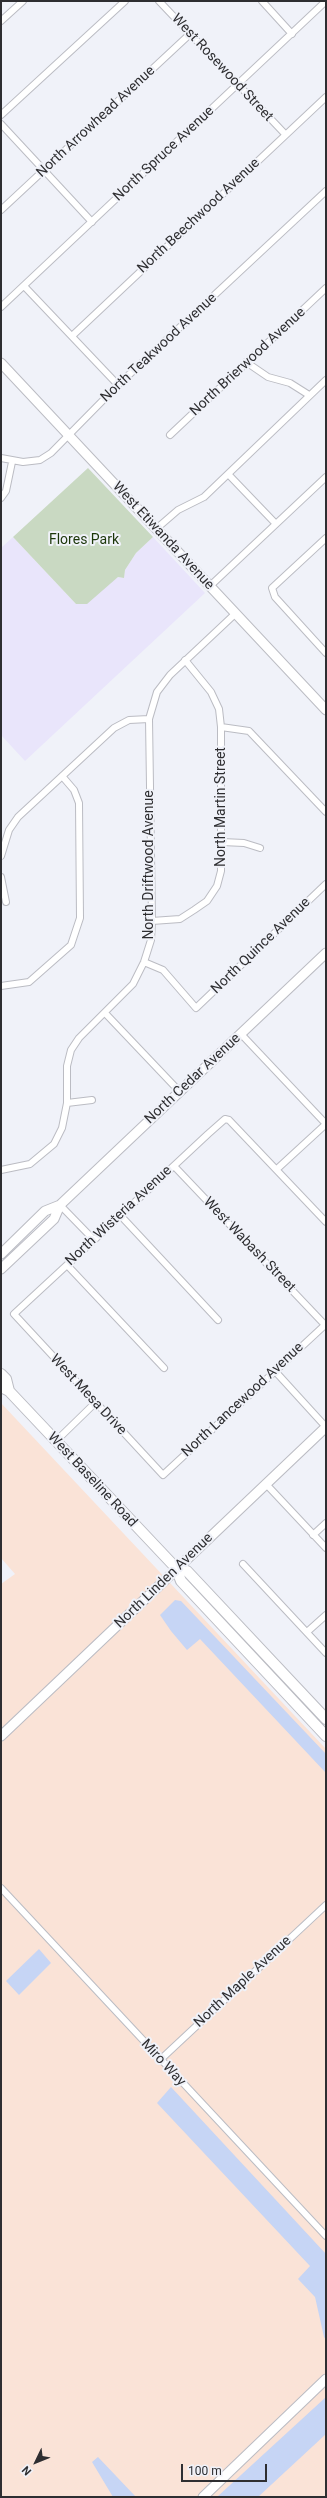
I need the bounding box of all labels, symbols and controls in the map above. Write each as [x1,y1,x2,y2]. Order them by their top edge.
street label: West Rosewood Street [168,11,276,125]
street label: North Arrowhead Avenue [33,63,159,181]
street label: North Spruce Avenue [110,103,218,205]
street label: North Beechwood Avenue [134,155,264,277]
street label: North Teakwood Avenue [98,290,220,406]
street label: North Brierwood Avenue [187,304,309,420]
street label: West Etiwanda Avenue [109,479,217,593]
park label: Flores Park [49,532,119,548]
street label: North Martin Street [213,747,229,867]
street label: North Driftwood Avenue [141,790,157,940]
street label: North Quince Avenue [208,894,314,998]
street label: North Cedar Avenue [142,1030,244,1128]
street label: North Wisteria Avenue [62,1162,176,1270]
street label: West Wabash Street [199,1194,299,1296]
street label: North Lancewood Avenue [179,1339,307,1461]
street label: West Mesa Drive [46,1351,130,1439]
street label: West Baseline Road [44,1429,140,1531]
street label: North Linden Avenue [111,1530,217,1632]
street label: North Maple Avenue [191,1933,295,2031]
street label: Miro Way [137,2036,189,2090]
north arrow [16,2442,56,2482]
scale bar [183,2456,269,2482]
text: N [19,2463,34,2478]
text: 100 m [188,2464,222,2478]

